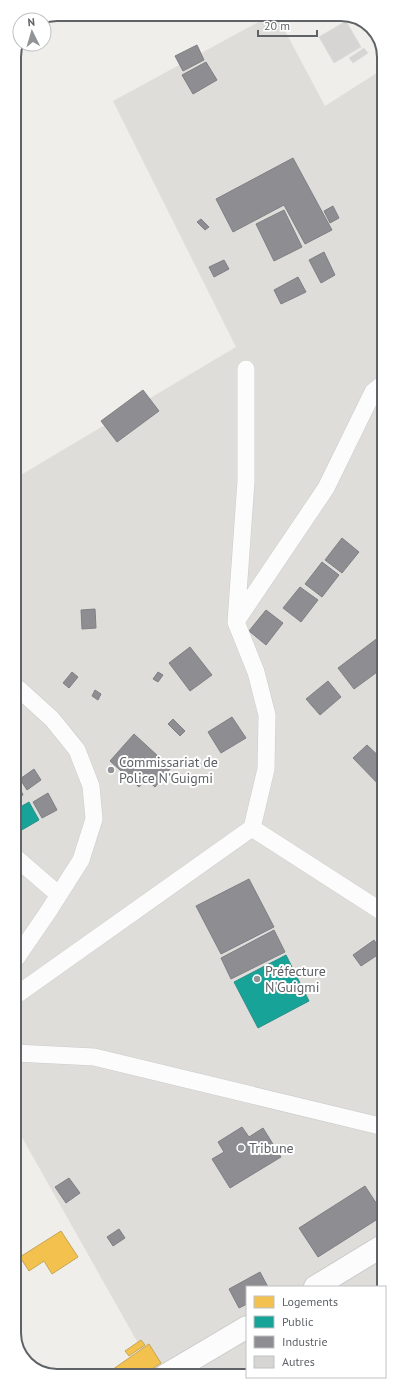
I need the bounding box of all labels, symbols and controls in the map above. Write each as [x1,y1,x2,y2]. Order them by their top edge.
north arrow [12,12,52,52]
scale bar [258,12,317,38]
text: N [27,15,35,29]
text: 20 m [264,18,290,33]
place label: Commissariat de Police N'Guigmi [119,753,218,787]
marker: Commissariat de Police N'Guigmi [106,765,116,775]
place label: Préfecture N'Guigmi [265,962,326,996]
marker: Préfecture N'Guigmi [252,974,262,984]
place label: Tribune [249,1139,294,1157]
marker: Tribune [236,1143,246,1153]
legend [246,1286,386,1378]
text: Logements [282,1294,338,1309]
text: Public [282,1314,314,1329]
text: Industrie [282,1334,328,1349]
text: Autres [282,1354,315,1369]

